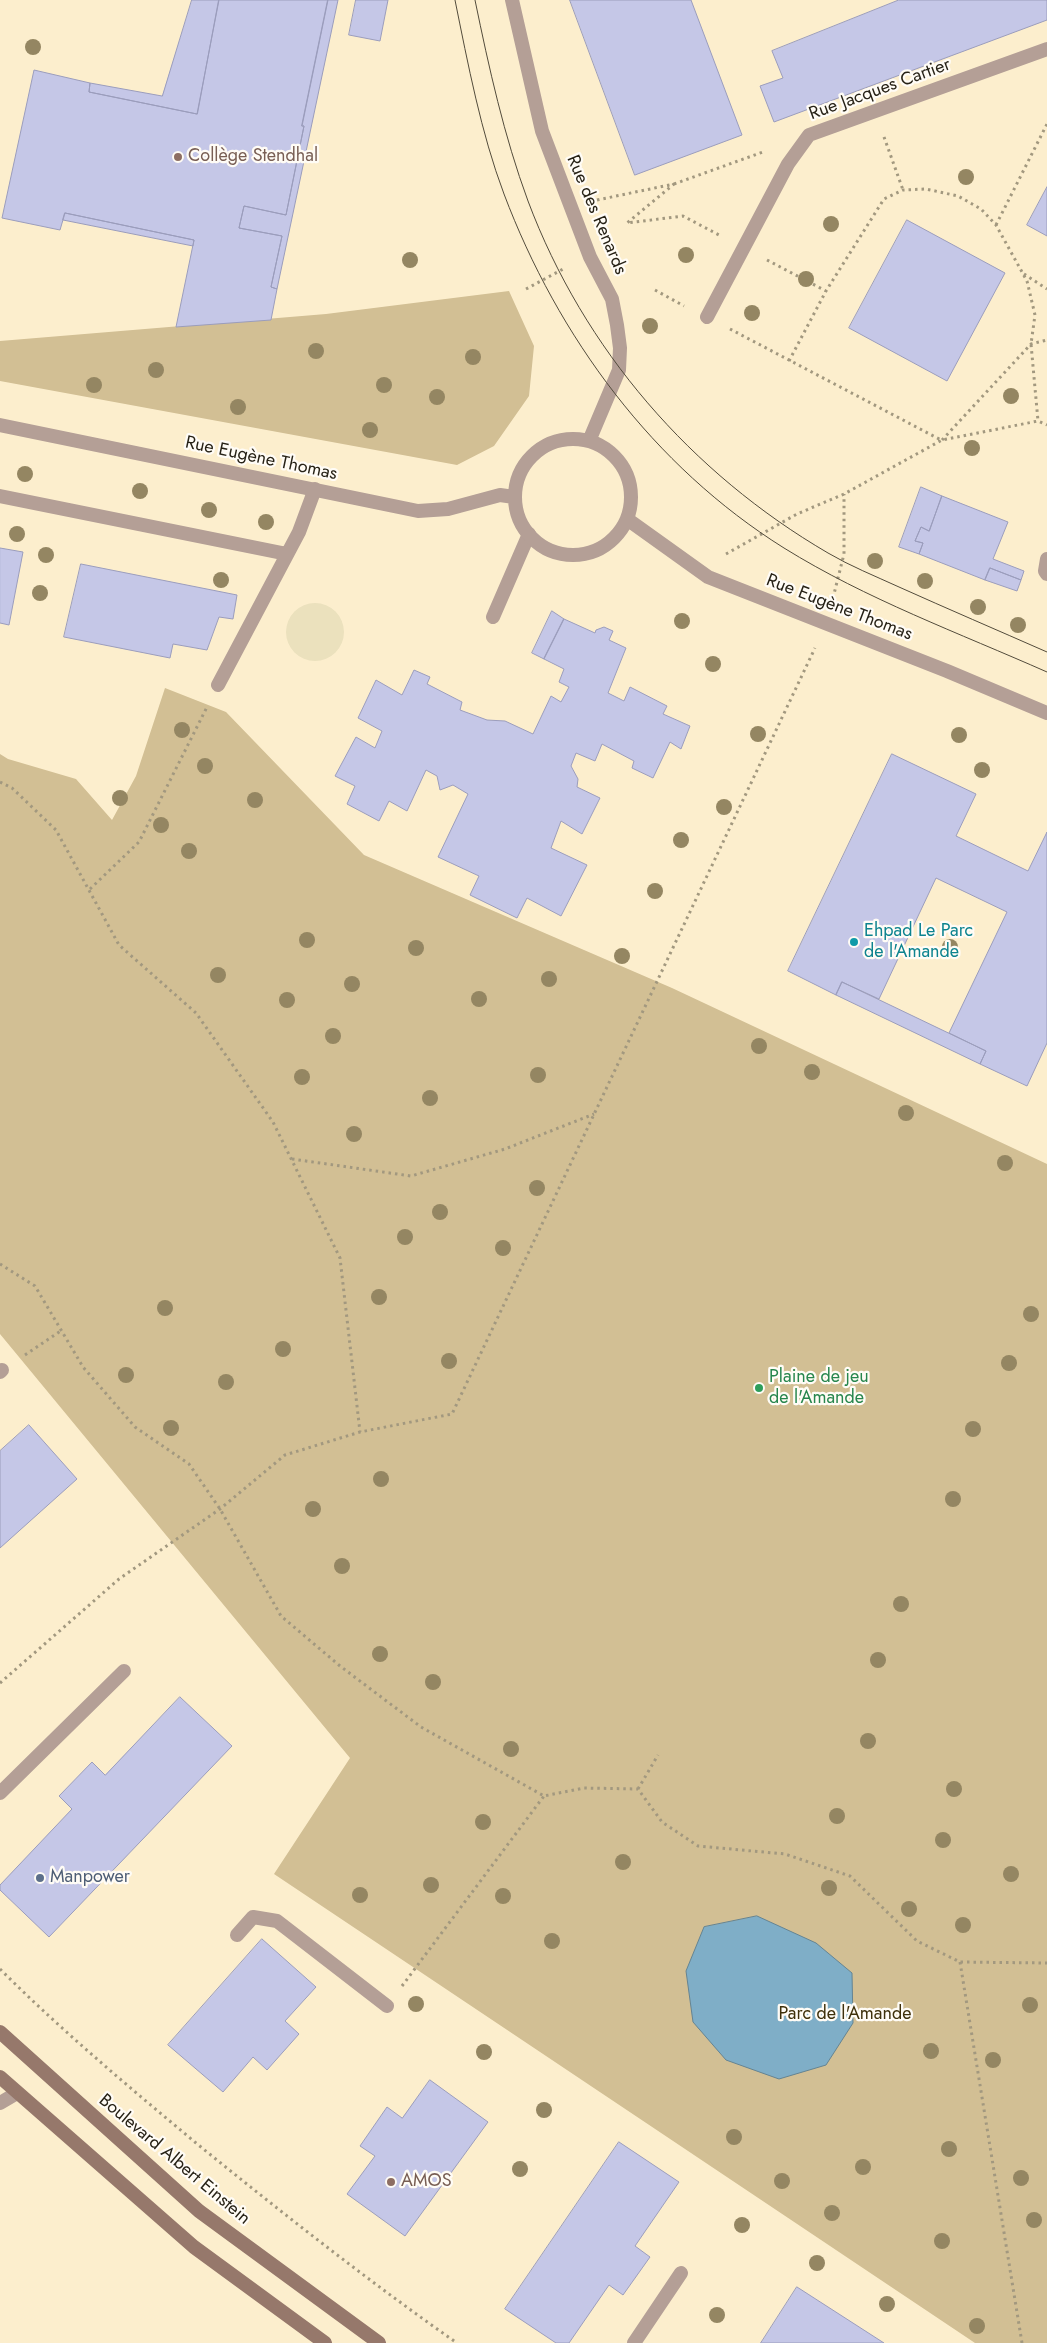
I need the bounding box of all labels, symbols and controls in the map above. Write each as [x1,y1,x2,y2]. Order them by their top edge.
street label: Rue Jacques Cartier [806,54,954,126]
place label: Collège Stendhal [188,146,318,168]
marker: Collège Stendhal [172,151,184,163]
street label: Rue des Renards [561,152,631,278]
street label: Rue Eugène Thomas [183,432,339,486]
street label: Rue Eugène Thomas [763,570,915,646]
place label: Ehpad Le Parc de l'Amande [864,921,973,964]
marker: Ehpad Le Parc de l'Amande [848,936,860,948]
place label: Plaine de jeu de l'Amande [769,1367,869,1410]
marker: Plaine de jeu de l'Amande [753,1382,765,1394]
place label: Manpower [50,1867,130,1889]
marker: Manpower [34,1872,46,1884]
park label: Parc de l'Amande [779,2004,911,2026]
street label: Boulevard Albert Einstein [94,2090,254,2230]
place label: AMOS [401,2171,452,2193]
marker: AMOS [385,2176,397,2188]

